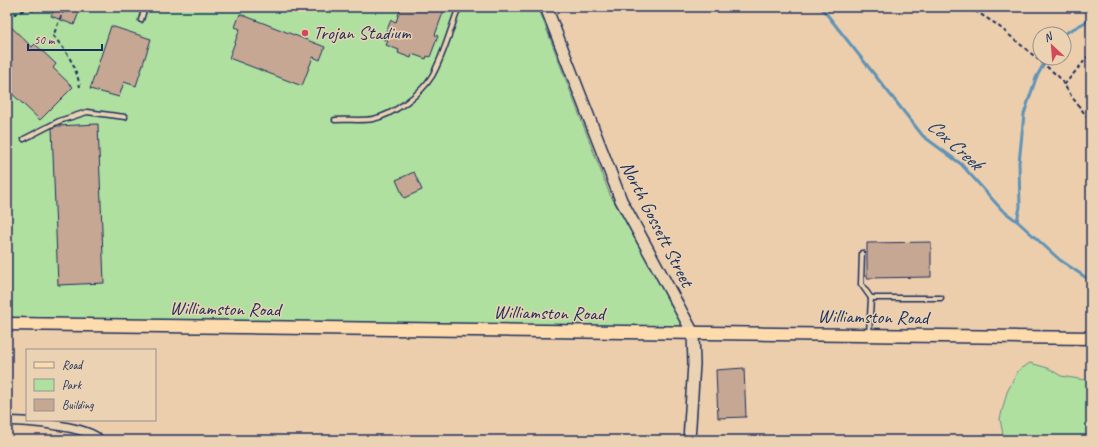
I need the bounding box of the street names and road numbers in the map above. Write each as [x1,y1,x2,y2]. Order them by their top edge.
street label: North Gossett Street [615,157,700,292]
street label: Williamston Road [169,296,284,322]
street label: Williamston Road [493,300,608,326]
street label: Williamston Road [817,304,932,330]

